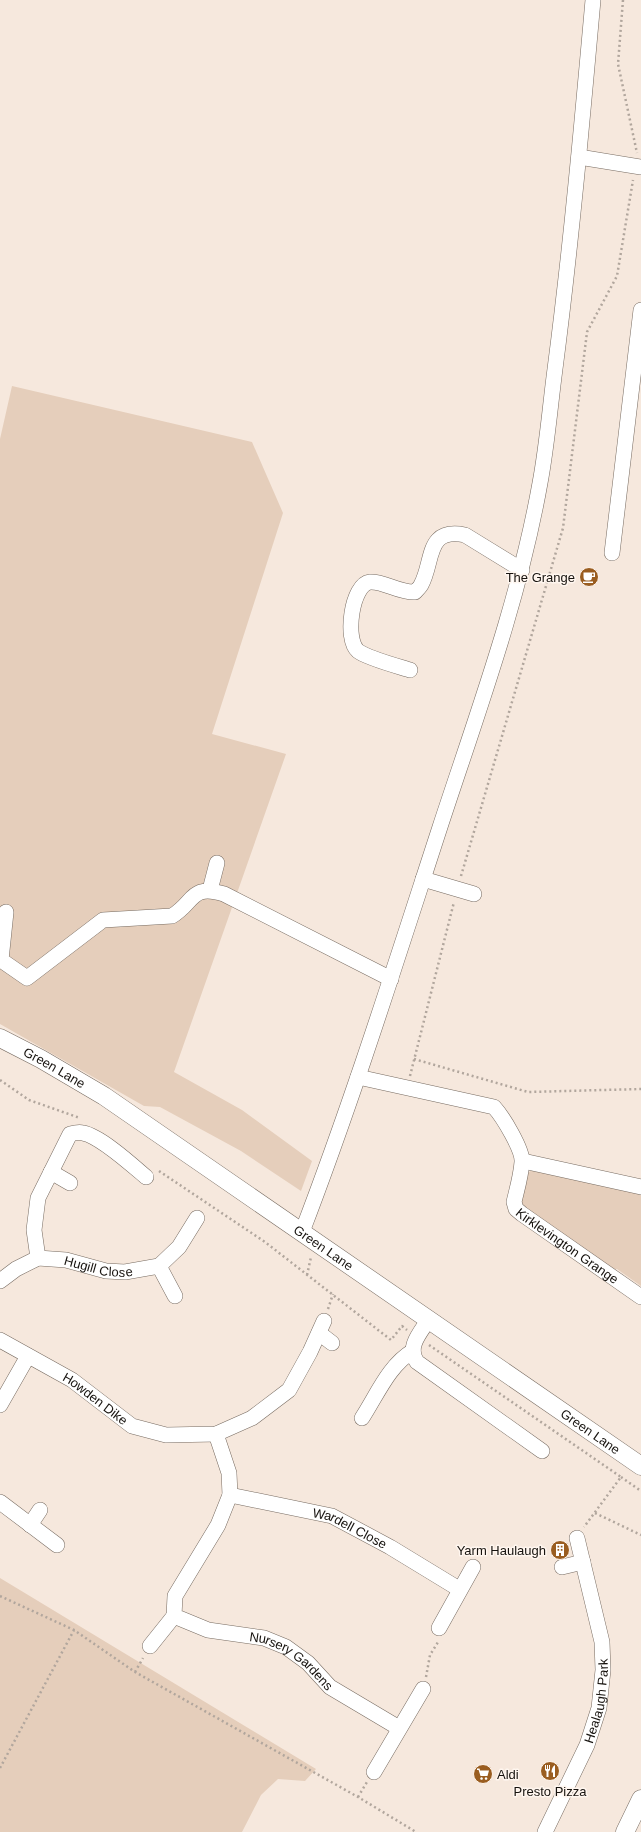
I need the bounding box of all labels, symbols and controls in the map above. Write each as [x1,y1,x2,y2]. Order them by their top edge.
cafe icon: The Grange [578,566,600,588]
place label: The Grange [506,570,575,585]
street label: Green Lane [21,1044,88,1091]
street label: Kirklevington Grange [513,1205,622,1287]
street label: Green Lane [291,1222,356,1273]
street label: Hugill Close [63,1252,134,1280]
street label: Howden Dike [60,1369,131,1428]
street label: Green Lane [558,1406,623,1457]
street label: Wardell Close [311,1505,389,1551]
building icon: Yarm Haulaugh [549,1539,571,1561]
place label: Yarm Haulaugh [457,1543,546,1558]
street label: Nursery Gardens [249,1629,337,1693]
street label: Healaugh Park [581,1658,611,1745]
restaurant icon: Presto Pizza [539,1760,561,1782]
supermarket icon: Aldi [472,1763,494,1785]
place label: Aldi [497,1767,519,1782]
place label: Presto Pizza [514,1784,587,1799]

